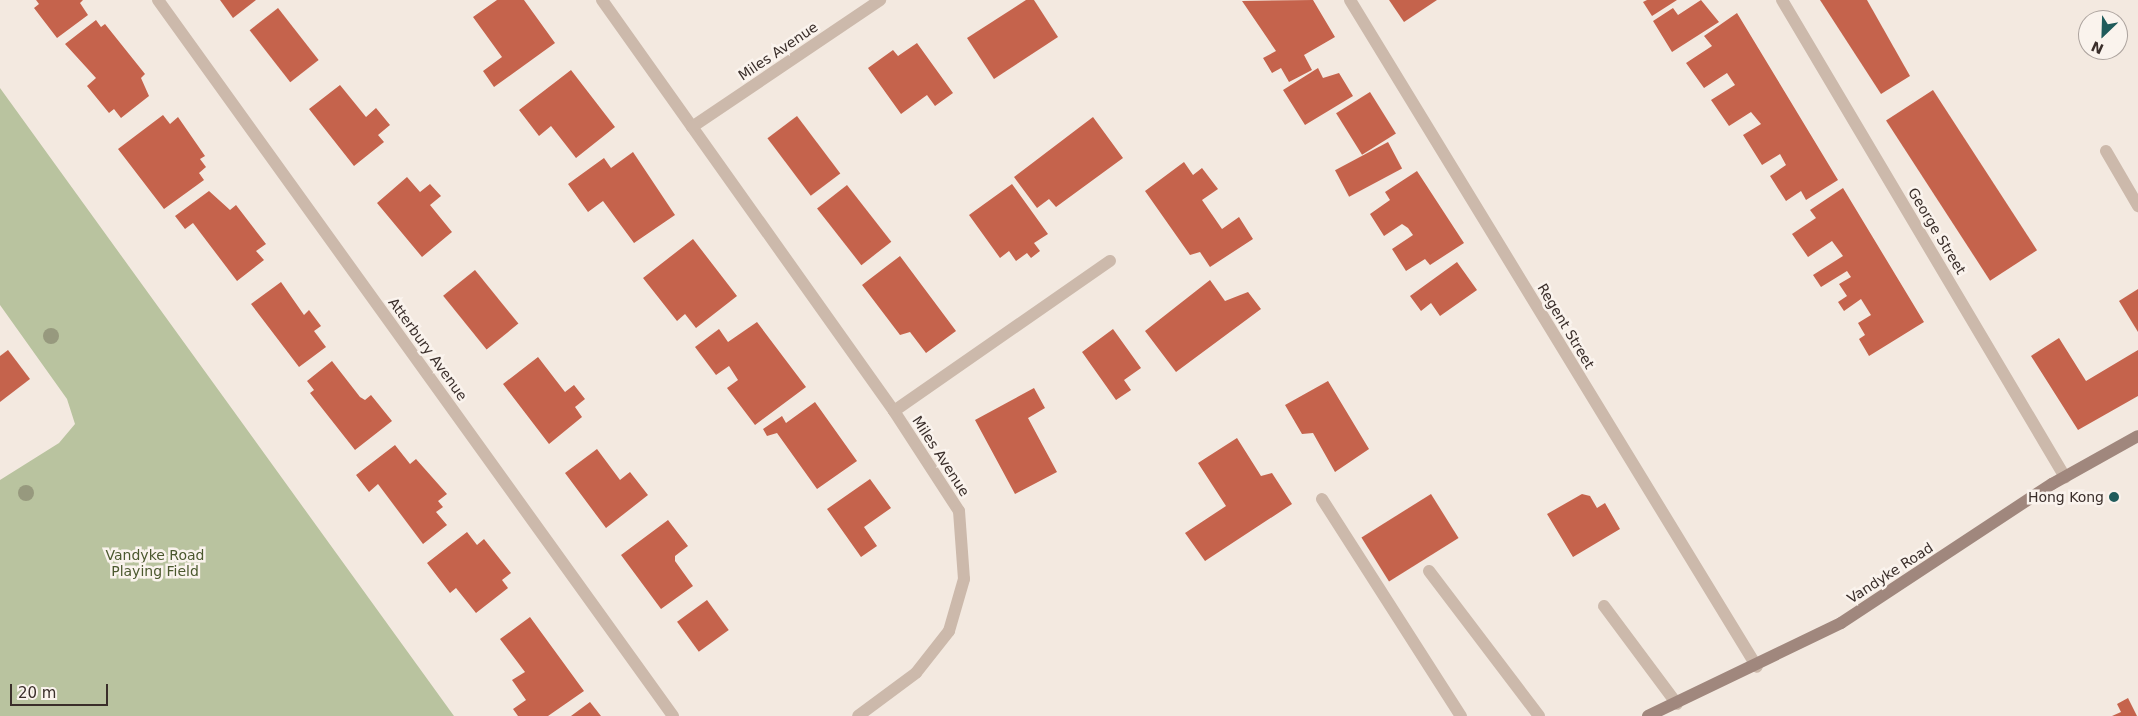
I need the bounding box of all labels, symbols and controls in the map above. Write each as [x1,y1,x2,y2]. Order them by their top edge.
north arrow [2078,10,2128,60]
street label: Miles Avenue [735,18,821,84]
text: N [2089,38,2106,57]
street label: George Street [1905,185,1969,277]
street label: Regent Street [1534,280,1598,372]
street label: Atterbury Avenue [385,294,471,404]
street label: Miles Avenue [909,413,973,499]
place label: Hong Kong [2028,489,2104,505]
marker: Hong Kong [2108,491,2120,503]
street label: Vandyke Road [1844,539,1936,607]
park label: Vandyke Road Playing Field [106,547,204,580]
scale bar [12,674,110,706]
text: 20 m [18,684,56,702]

